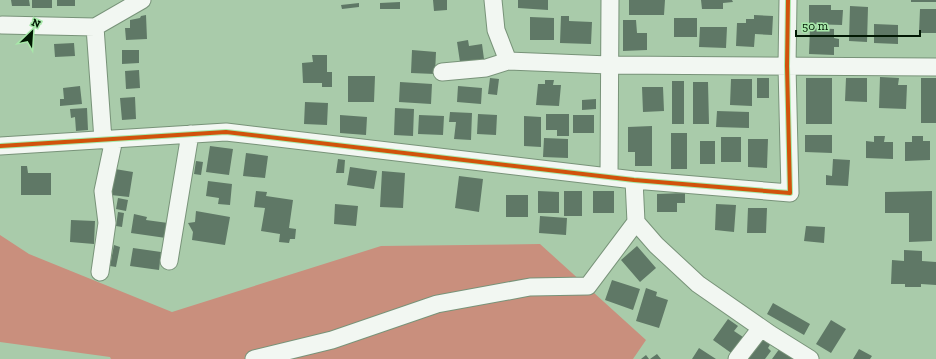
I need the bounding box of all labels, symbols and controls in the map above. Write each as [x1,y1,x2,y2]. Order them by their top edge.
north arrow [12,12,52,52]
scale bar [796,12,920,38]
text: N [29,16,43,31]
text: 50 m [802,19,829,33]

